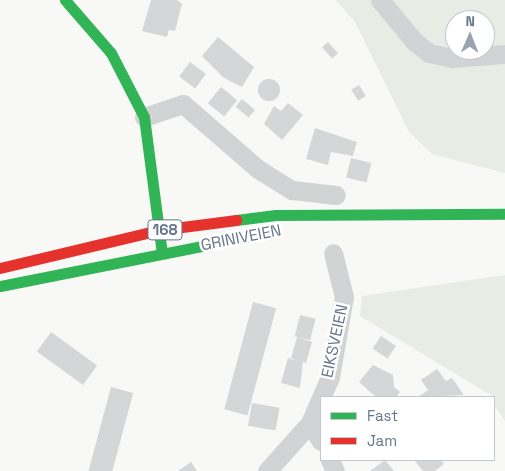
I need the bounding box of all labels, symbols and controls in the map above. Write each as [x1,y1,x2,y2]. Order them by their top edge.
north arrow [445,10,495,60]
text: N [465,12,475,30]
road number: 168 [146,218,184,242]
street label: GRINIVEIEN [199,221,283,255]
street label: EIKSVEIEN [318,302,352,380]
legend [320,396,495,461]
text: Fast [367,406,398,425]
text: Jam [367,431,397,450]

